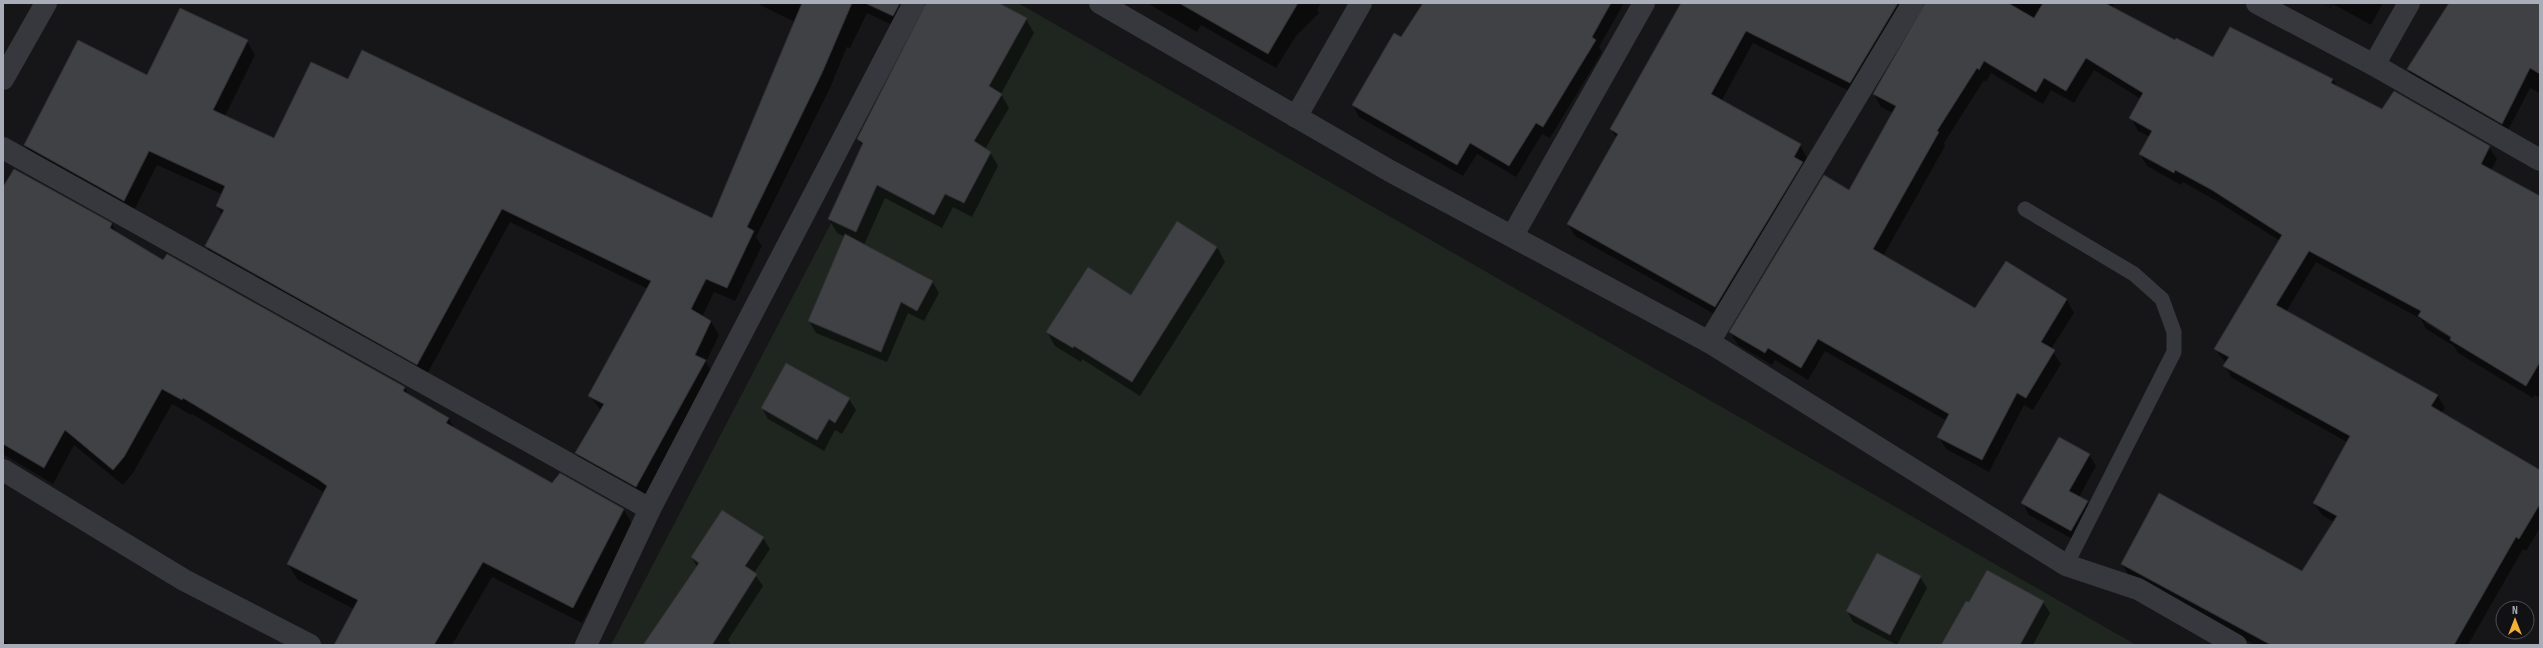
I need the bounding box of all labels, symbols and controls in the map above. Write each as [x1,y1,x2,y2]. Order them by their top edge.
north arrow [2495,600,2535,640]
text: N [2512,604,2518,617]

